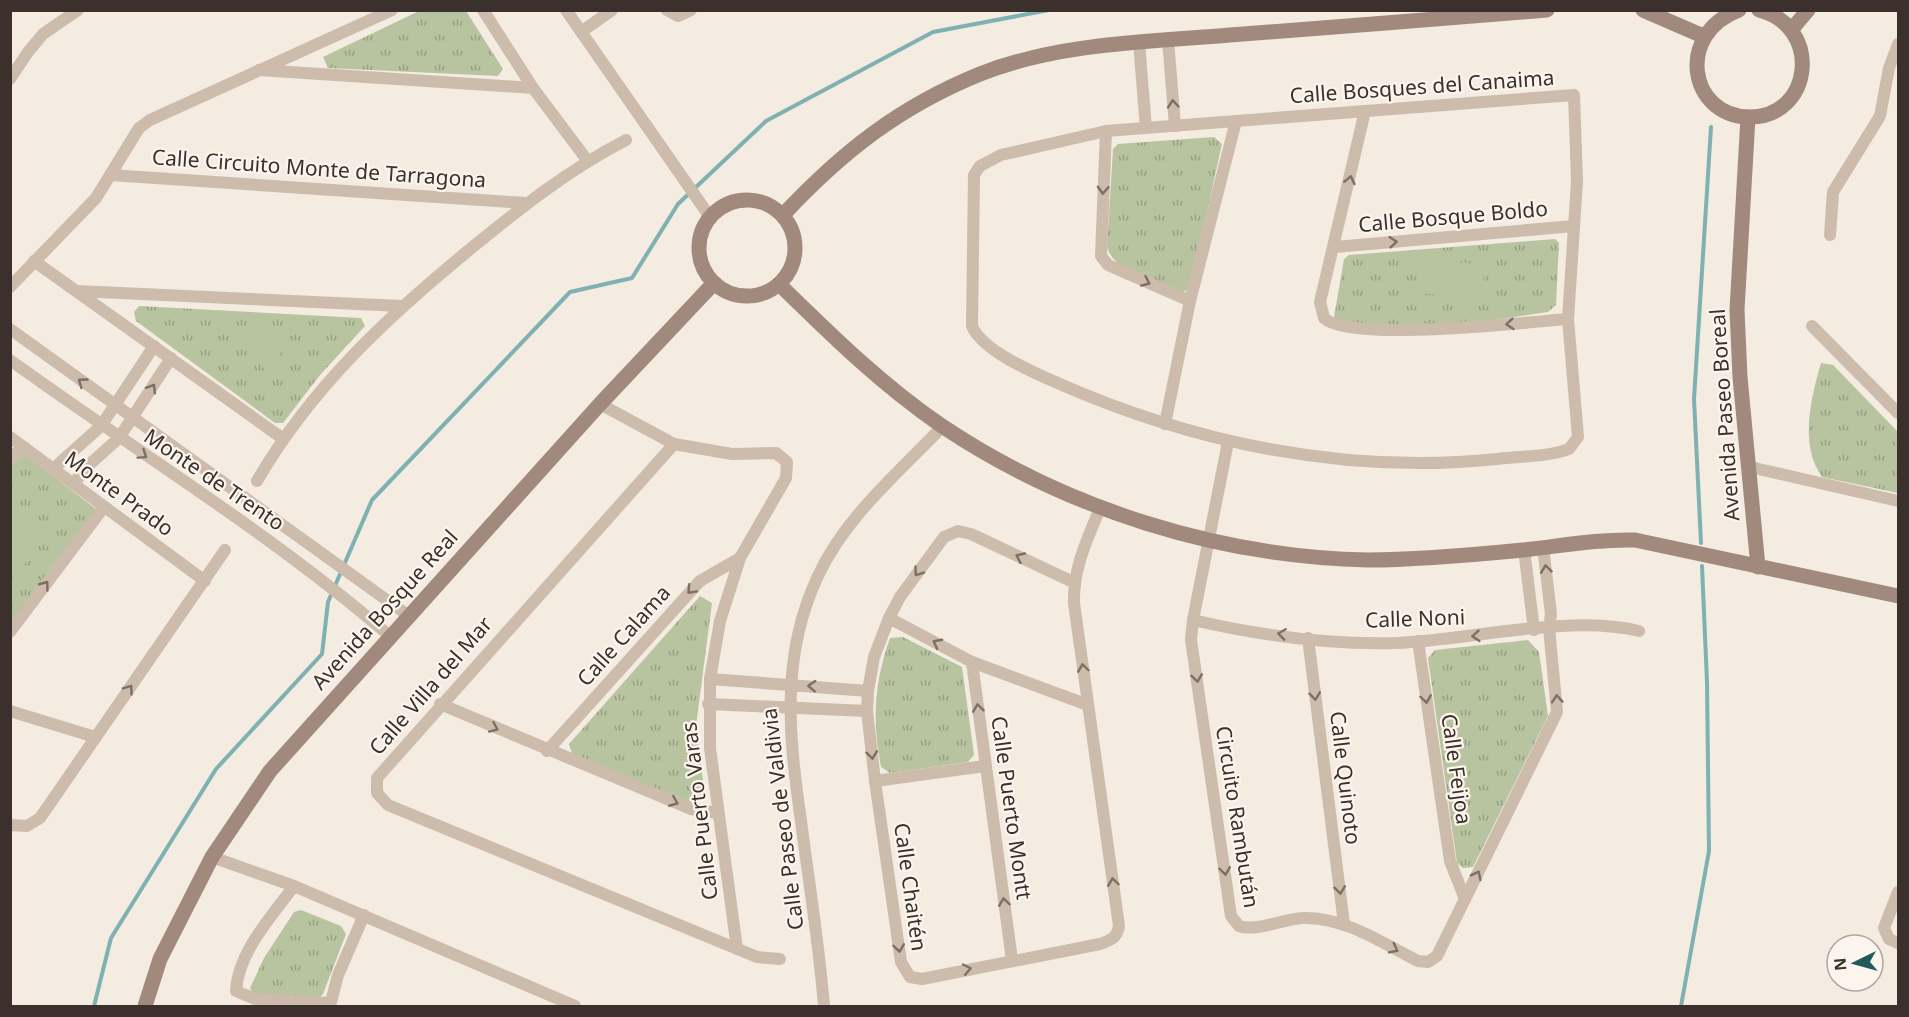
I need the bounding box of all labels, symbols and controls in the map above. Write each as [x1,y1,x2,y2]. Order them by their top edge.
street label: Calle Bosques del Canaima [1289,63,1555,109]
one-way arrow [1167,100,1180,109]
street label: Calle Circuito Monte de Tarragona [151,142,487,194]
one-way arrow [1343,175,1356,185]
one-way arrow [1096,185,1109,194]
street label: Calle Bosque Boldo [1357,194,1549,238]
one-way arrow [1388,236,1397,249]
one-way arrow [1140,275,1151,287]
street label: Avenida Paseo Boreal [1703,308,1745,522]
one-way arrow [1505,317,1514,330]
one-way arrow [78,378,89,389]
one-way arrow [144,384,156,394]
street label: Monte de Trento [139,422,290,537]
street label: Monte Prado [60,444,180,542]
one-way arrow [137,448,148,459]
street label: Avenida Bosque Real [305,523,464,695]
one-way arrow [1016,552,1027,564]
one-way arrow [1540,564,1553,573]
one-way arrow [914,565,925,576]
street label: Calle Calama [570,579,676,692]
one-way arrow [38,581,49,592]
one-way arrow [687,583,698,594]
street label: Calle Noni [1364,602,1466,634]
street label: Calle Villa del Mar [362,610,498,760]
one-way arrow [1277,629,1287,641]
one-way arrow [1472,629,1481,642]
one-way arrow [933,639,943,650]
one-way arrow [1077,663,1089,672]
one-way arrow [1190,674,1202,683]
one-way arrow [807,680,816,693]
one-way arrow [122,685,133,696]
one-way arrow [1308,692,1321,701]
one-way arrow [1420,694,1432,704]
one-way arrow [1551,695,1564,704]
one-way arrow [973,704,985,713]
street label: Calle Paseo de Valdivia [754,706,810,932]
street label: Calle Quinoto [1324,710,1368,846]
street label: Calle Feijoa [1435,712,1479,826]
street label: Calle Puerto Montt [985,714,1039,902]
street label: Calle Puerto Varas [674,720,724,902]
one-way arrow [487,721,498,733]
street label: Circuito Rambután [1210,724,1266,910]
one-way arrow [865,750,877,759]
one-way arrow [668,795,679,807]
street label: Calle Chaitén [888,821,934,953]
one-way arrow [1218,867,1230,876]
one-way arrow [1470,871,1481,882]
one-way arrow [1107,877,1119,886]
one-way arrow [1333,885,1345,894]
one-way arrow [999,897,1011,906]
north arrow [1825,933,1885,993]
one-way arrow [1388,942,1399,953]
one-way arrow [892,943,904,952]
text: N [1829,957,1852,972]
one-way arrow [962,963,972,976]

